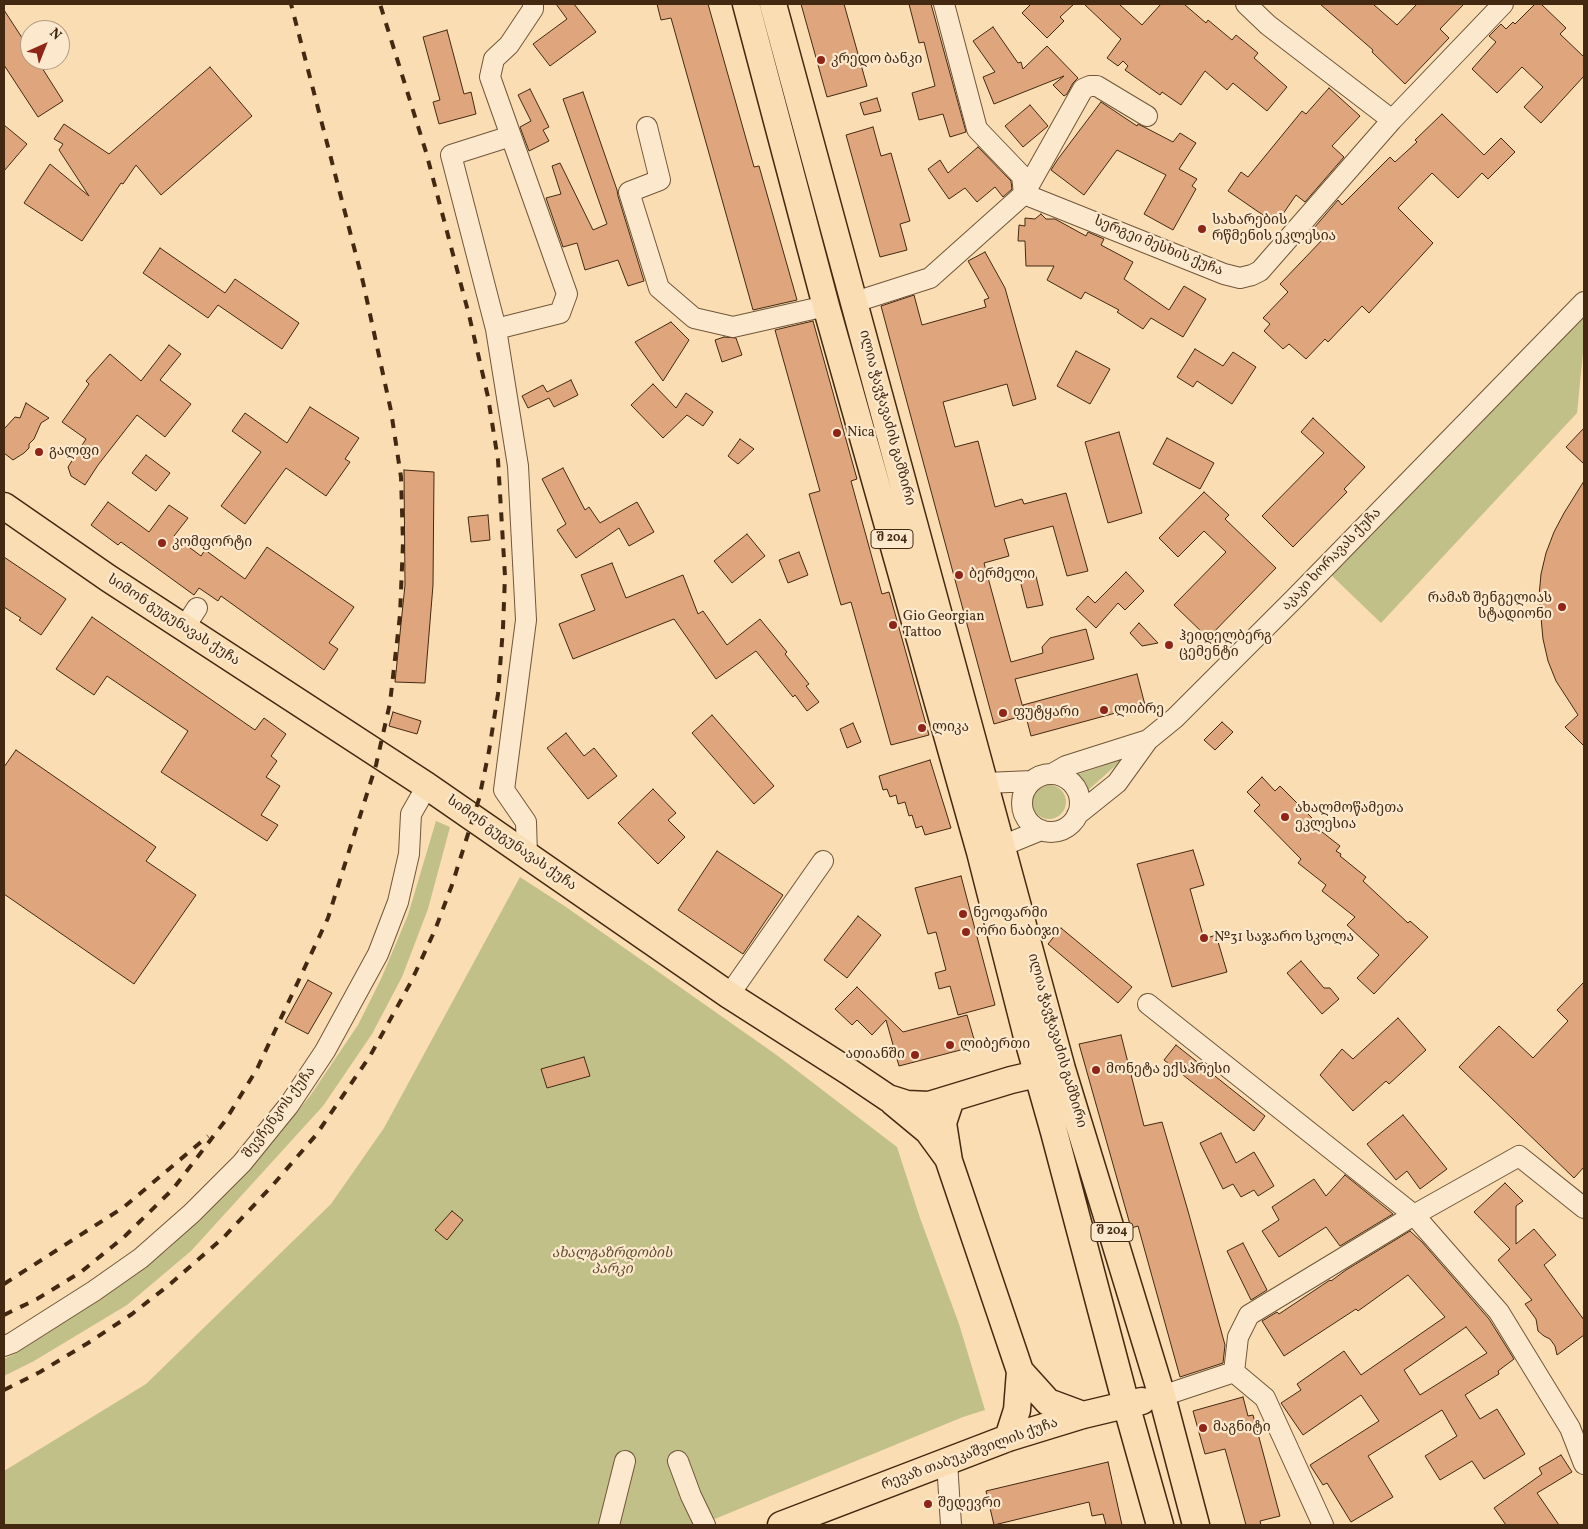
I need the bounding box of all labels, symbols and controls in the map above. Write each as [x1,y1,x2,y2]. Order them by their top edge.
north arrow [20,20,70,70]
text: N [45,24,65,45]
place label: კრედო ბანკი [831,52,922,68]
marker: კრედო ბანკი [815,54,827,66]
street label: სერგეი მესხის ქუჩა [1091,213,1225,281]
place label: სახარების რწმენის ეკლესია [1212,213,1336,246]
marker: სახარების რწმენის ეკლესია [1196,223,1208,235]
street label: ილია ჭავჭავაძის გამზირი [854,328,918,508]
place label: Nica [847,425,875,441]
marker: Nica [831,427,843,439]
place label: გალფი [49,444,99,460]
marker: გალფი [33,446,45,458]
street label: აკაკი ხორავას ქუჩა [1279,505,1385,615]
road number: შ 204 [871,530,913,548]
place label: კომფორტი [172,535,252,551]
marker: კომფორტი [156,537,168,549]
place label: ბერმელი [969,567,1035,583]
marker: ბერმელი [953,569,965,581]
street label: სიმონ გუგუნავას ქუჩა [104,572,242,670]
place label: რამაზ შენგელიას სტადიონი [1428,591,1552,624]
marker: რამაზ შენგელიას სტადიონი [1556,601,1568,613]
place label: Gio Georgian Tattoo [903,609,985,642]
marker: Gio Georgian Tattoo [887,619,899,631]
place label: ჰეიდელბერგ ცემენტი [1179,629,1272,662]
marker: ჰეიდელბერგ ცემენტი [1163,639,1175,651]
place label: ლიბრე [1114,702,1164,718]
marker: ლიბრე [1098,704,1110,716]
place label: ფუტყარი [1013,705,1079,721]
marker: ფუტყარი [997,707,1009,719]
place label: ლიკა [932,720,969,736]
marker: ლიკა [916,722,928,734]
street label: სიმონ გუგუნავას ქუჩა [443,793,579,895]
place label: ახალმოწამეთა ეკლესია [1295,801,1404,834]
marker: ახალმოწამეთა ეკლესია [1279,811,1291,823]
place label: ნეოფარმი [973,906,1048,922]
marker: ნეოფარმი [957,908,969,920]
place label: ორი ნაბიჯი [976,924,1059,940]
marker: ორი ნაბიჯი [960,926,972,938]
place label: №31 საჯარო სკოლა [1214,930,1354,946]
marker: №31 საჯარო სკოლა [1198,932,1210,944]
street label: ილია ჭავჭავაძის გამზირი [1023,952,1089,1130]
place label: ლიბერთი [960,1037,1030,1053]
marker: ლიბერთი [944,1039,956,1051]
place label: ათიანში [845,1047,905,1063]
marker: ათიანში [909,1049,921,1061]
place label: მონეტა ექსპრესი [1106,1062,1230,1078]
street label: შევჩენკოს ქუჩა [240,1064,320,1162]
marker: მონეტა ექსპრესი [1090,1064,1102,1076]
road number: შ 204 [1091,1222,1133,1242]
park label: ახალგაზრდობის პარკი [552,1246,672,1278]
street label: რევაზ თაბუკაშვილის ქუჩა [880,1415,1060,1495]
place label: მაგნიტი [1213,1420,1271,1436]
marker: მაგნიტი [1197,1422,1209,1434]
place label: შედევრი [938,1496,1001,1512]
marker: შედევრი [922,1498,934,1510]

